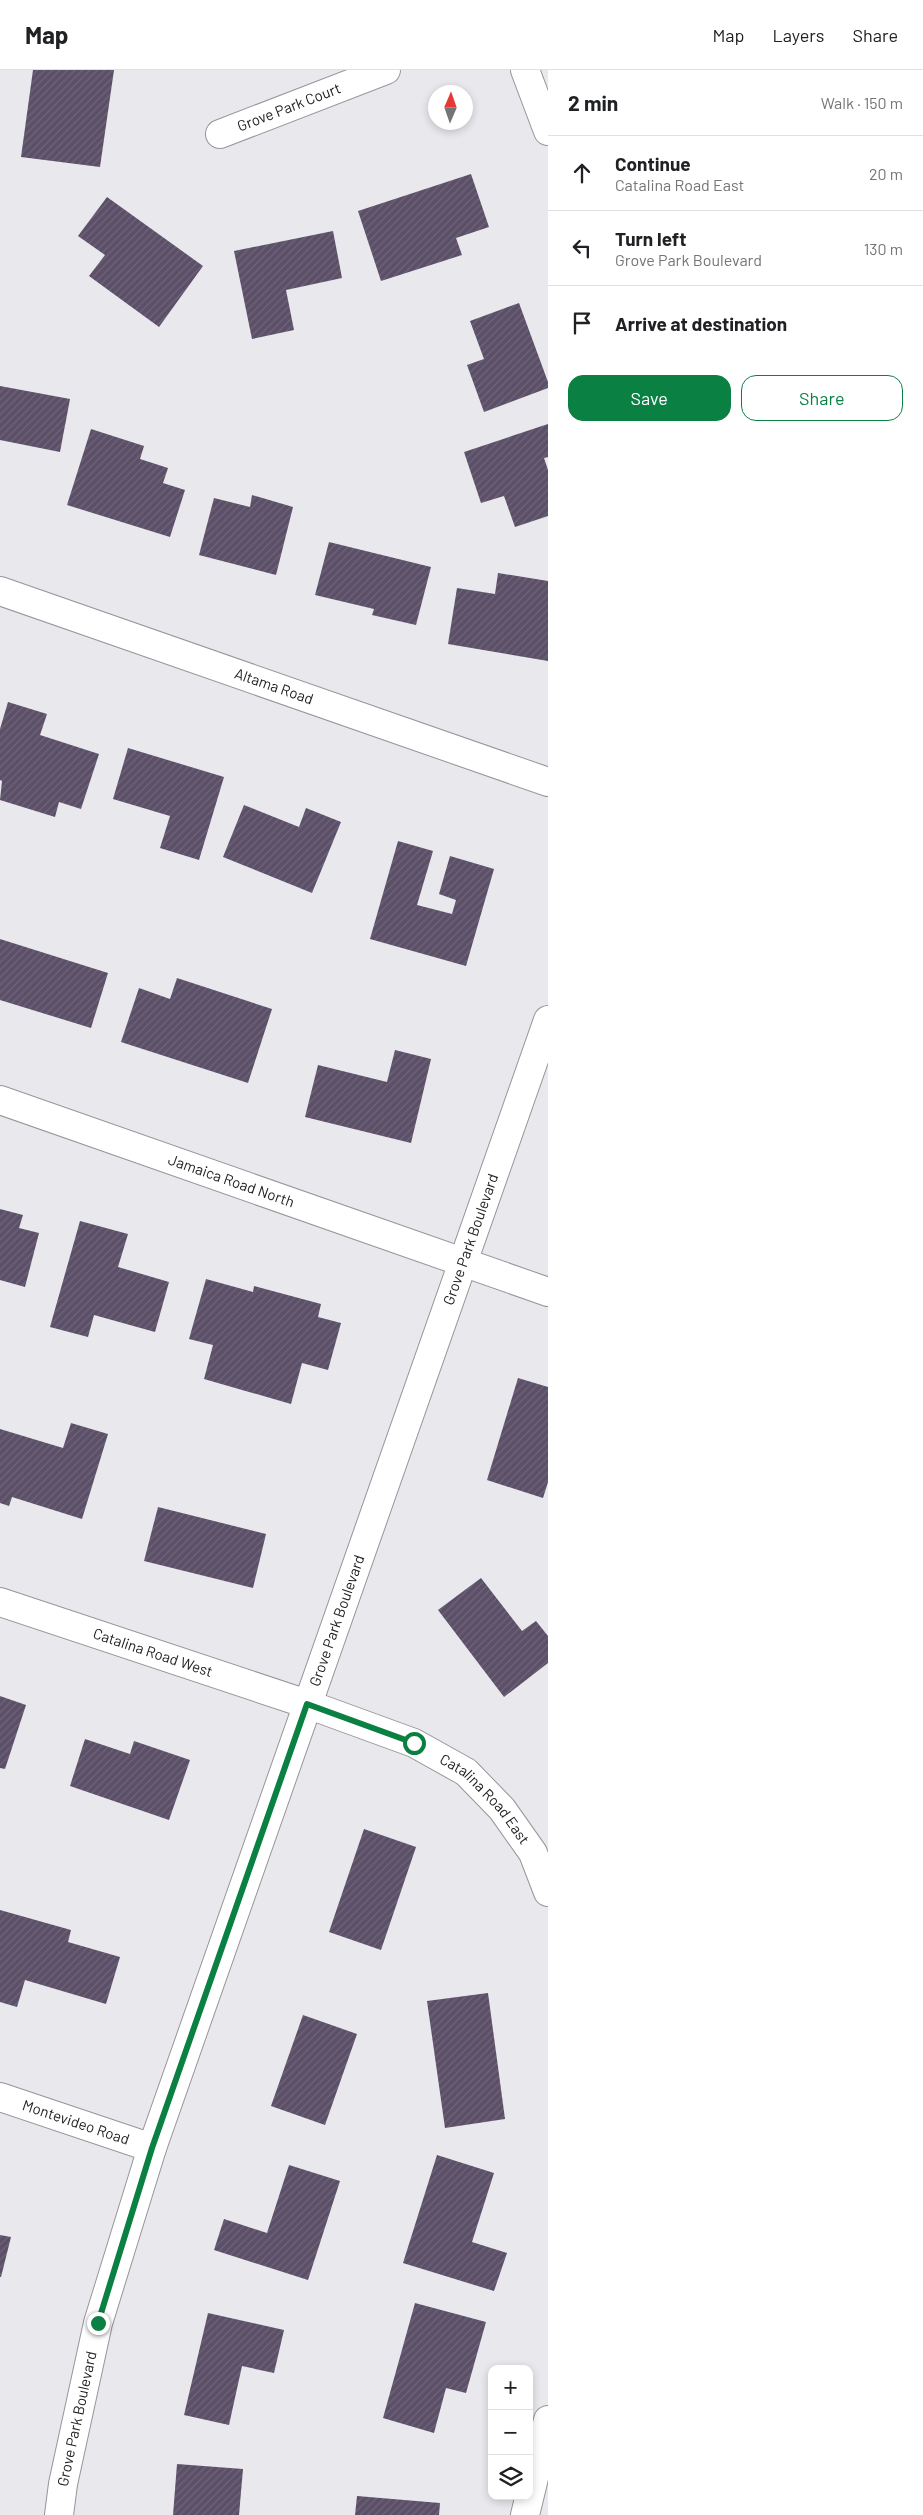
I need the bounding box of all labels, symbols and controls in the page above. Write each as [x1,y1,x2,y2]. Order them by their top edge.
text: Map [25,20,68,49]
text: Map [712,24,744,46]
text: Layers [772,24,825,46]
text: Share [853,24,898,46]
street label: Grove Park Court [234,78,343,135]
north arrow [428,85,473,130]
text: 2 min [568,90,618,115]
text: Walk · 150 m [821,93,903,112]
text: Continue [615,152,691,175]
icon: ahead [568,159,596,187]
text: 20 m [869,164,903,183]
text: Catalina Road East [615,175,744,194]
text: Turn left [615,227,686,250]
icon: left [568,234,596,262]
text: 130 m [864,239,903,258]
text: Grove Park Boulevard [615,250,762,269]
icon: arrive [568,309,596,337]
text: Arrive at destination [615,312,787,335]
button: Save [568,375,731,421]
button: Share [741,375,903,421]
street label: Altama Road [232,664,316,707]
street label: Jamaica Road North [166,1150,297,1210]
street label: Grove Park Boulevard [439,1171,501,1307]
street label: Grove Park Boulevard [305,1552,368,1688]
street label: Catalina Road West [91,1624,215,1680]
route start [403,1732,426,1755]
street label: Catalina Road East [437,1749,534,1847]
street label: Montevideo Road [20,2095,132,2148]
route end [87,2312,110,2335]
street label: Grove Park Boulevard [53,2349,100,2488]
map controls [488,2365,533,2500]
button: + [488,2365,533,2410]
button: − [488,2410,533,2455]
button: layers [488,2455,533,2500]

